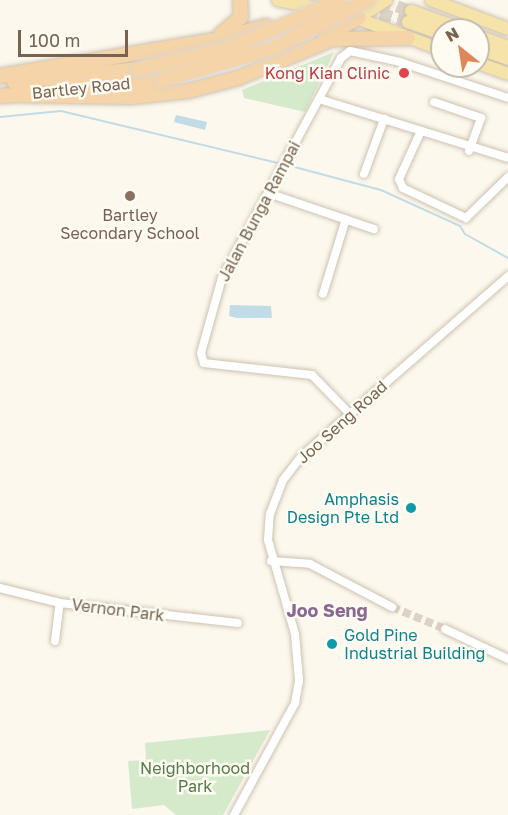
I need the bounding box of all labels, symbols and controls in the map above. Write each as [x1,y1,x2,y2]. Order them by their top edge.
scale bar [21,18,130,56]
north arrow [430,18,490,78]
text: N [442,22,462,46]
text: 100 m [29,29,80,51]
place label: Kong Kian Clinic [265,63,390,83]
marker: Kong Kian Clinic [395,64,413,82]
street label: Bartley Road [31,73,131,103]
street label: Jalan Bunga Rampai [214,138,304,284]
marker: Bartley Secondary School [123,189,137,203]
place label: Bartley Secondary School [60,205,200,243]
street label: Joo Seng Road [293,377,391,467]
place label: Amphasis Design Pte Ltd [287,489,399,527]
marker: Amphasis Design Pte Ltd [404,501,418,515]
street label: Vernon Park [71,595,165,625]
district label: Joo Seng [287,599,367,621]
place label: Gold Pine Industrial Building [344,625,485,663]
marker: Gold Pine Industrial Building [325,637,339,651]
park label: Neighborhood Park [140,758,250,796]

